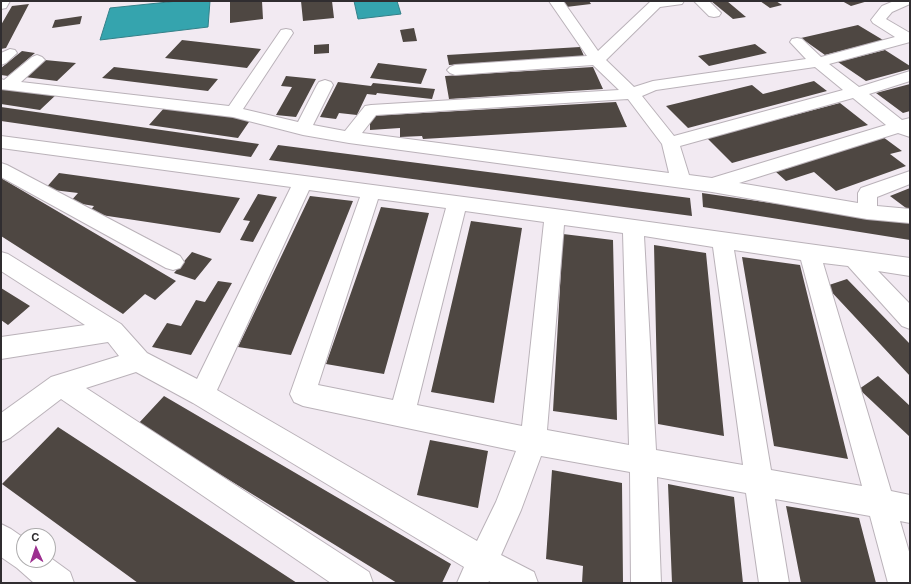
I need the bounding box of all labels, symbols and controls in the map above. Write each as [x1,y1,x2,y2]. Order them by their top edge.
north arrow [16,528,56,568]
text: С [31,530,40,544]

